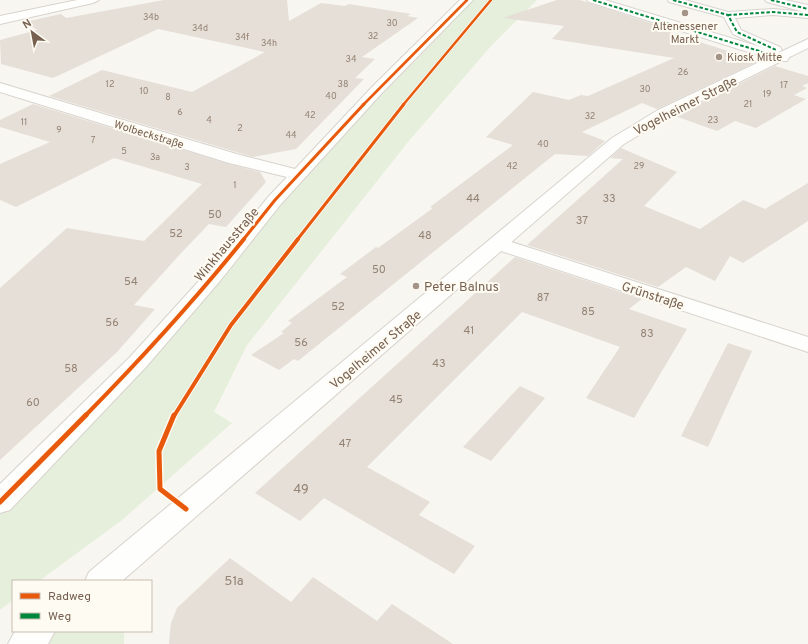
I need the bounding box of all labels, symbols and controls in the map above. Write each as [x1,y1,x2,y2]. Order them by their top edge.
marker: Altenessener Markt [680,8,690,18]
north arrow [12,12,52,52]
house number: 34b [143,12,159,23]
text: N [20,16,34,32]
house number: 30 [386,18,398,29]
place label: Altenessener Markt [652,20,718,47]
house number: 34d [192,23,208,34]
house number: 32 [368,31,378,42]
house number: 34f [235,32,249,43]
house number: 34h [261,38,277,49]
place label: Kiosk Mitte [727,51,782,65]
marker: Kiosk Mitte [714,52,724,62]
house number: 34 [345,54,357,65]
house number: 26 [678,67,688,78]
street label: Vogelheimer Straße [631,74,741,140]
house number: 12 [106,79,114,90]
house number: 38 [338,79,348,90]
house number: 17 [780,80,788,91]
house number: 30 [639,84,651,95]
house number: 10 [139,86,149,97]
house number: 19 [763,89,771,100]
house number: 40 [325,91,337,102]
house number: 8 [165,92,171,103]
house number: 21 [744,99,752,110]
house number: 6 [177,107,183,118]
house number: 42 [304,110,316,121]
house number: 32 [585,111,595,122]
house number: 4 [206,115,212,126]
house number: 23 [708,115,718,126]
house number: 11 [21,117,27,128]
street label: Wolbeckstraße [112,118,185,152]
house number: 2 [237,123,243,134]
house number: 9 [56,125,62,136]
house number: 44 [285,130,297,141]
house number: 7 [91,135,96,146]
house number: 40 [537,139,549,150]
house number: 5 [121,146,127,157]
house number: 3a [150,152,160,163]
house number: 42 [506,161,518,172]
house number: 29 [634,161,644,172]
house number: 3 [184,162,190,173]
house number: 1 [233,180,237,191]
house number: 44 [466,192,480,206]
house number: 33 [602,192,616,206]
street label: Winkhausstraße [192,205,263,286]
house number: 50 [208,208,222,222]
house number: 37 [576,214,588,228]
house number: 52 [169,227,183,241]
house number: 48 [418,229,432,243]
house number: 50 [372,263,386,277]
house number: 54 [124,275,138,289]
street label: Grünstraße [619,279,686,315]
place label: Peter Balnus [424,280,499,296]
marker: Peter Balnus [411,281,421,291]
house number: 87 [537,291,549,305]
house number: 52 [331,300,345,314]
house number: 85 [581,305,595,319]
street label: Vogelheimer Straße [327,308,425,393]
house number: 56 [105,316,119,330]
house number: 41 [464,324,474,338]
house number: 83 [640,327,654,341]
house number: 56 [294,336,308,350]
house number: 43 [432,357,446,371]
house number: 58 [64,362,78,376]
house number: 45 [389,393,403,407]
house number: 60 [26,396,40,410]
house number: 47 [339,437,351,451]
house number: 49 [293,482,309,498]
house number: 51a [224,574,244,590]
legend [12,580,152,632]
text: Radweg [48,589,91,605]
text: Weg [48,609,71,625]

